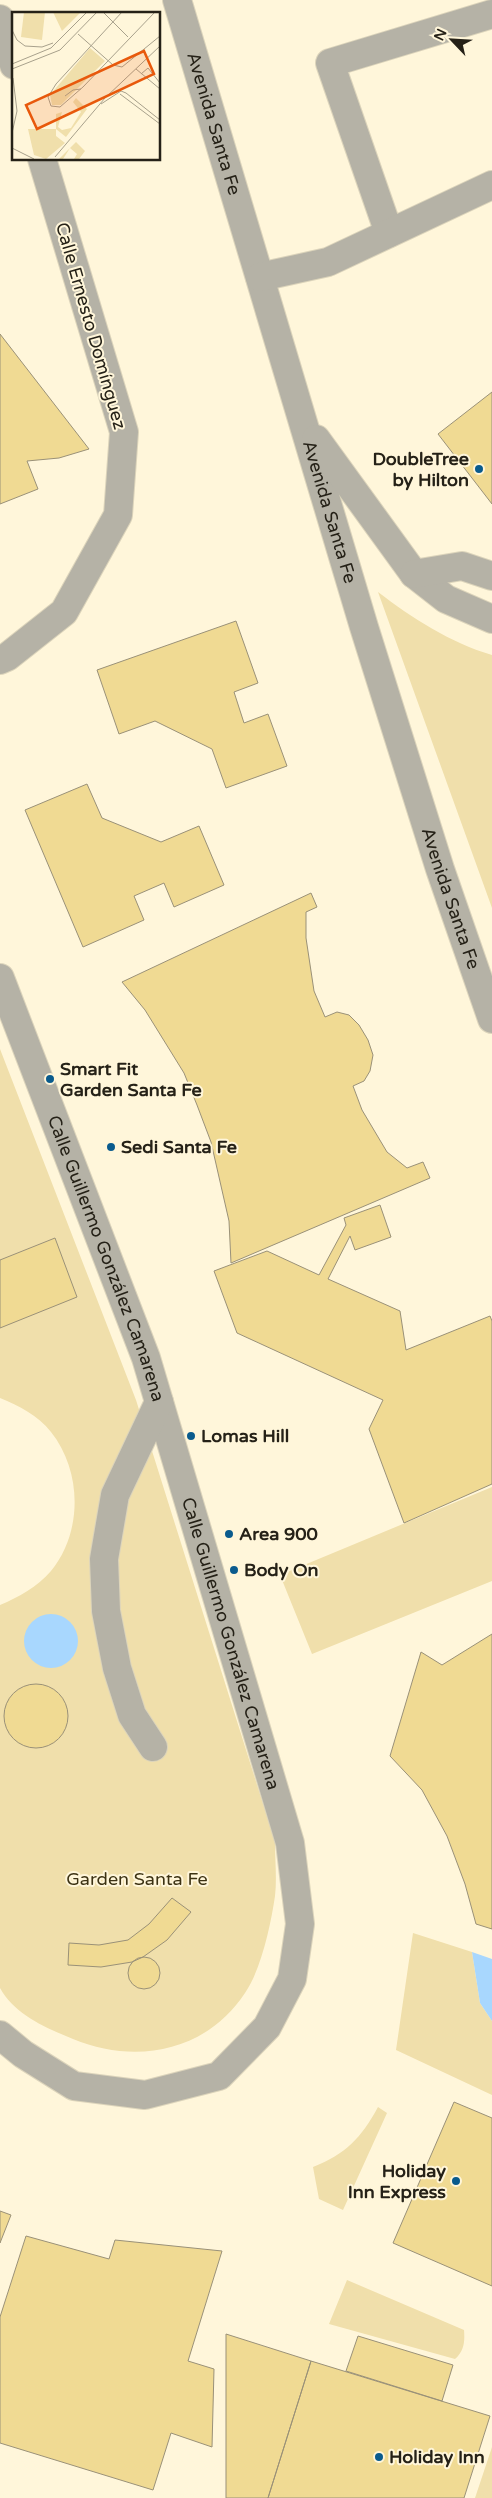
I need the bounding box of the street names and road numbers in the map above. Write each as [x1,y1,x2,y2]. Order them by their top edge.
street label: Avenida Santa Fe [182,49,246,198]
street label: Calle Ernesto Domínguez [51,220,131,432]
street label: Avenida Santa Fe [298,438,361,586]
street label: Avenida Santa Fe [417,825,485,972]
street label: Calle Guillermo González Camarena [43,1112,169,1404]
street label: Calle Guillermo González Camarena [177,1495,285,1792]

